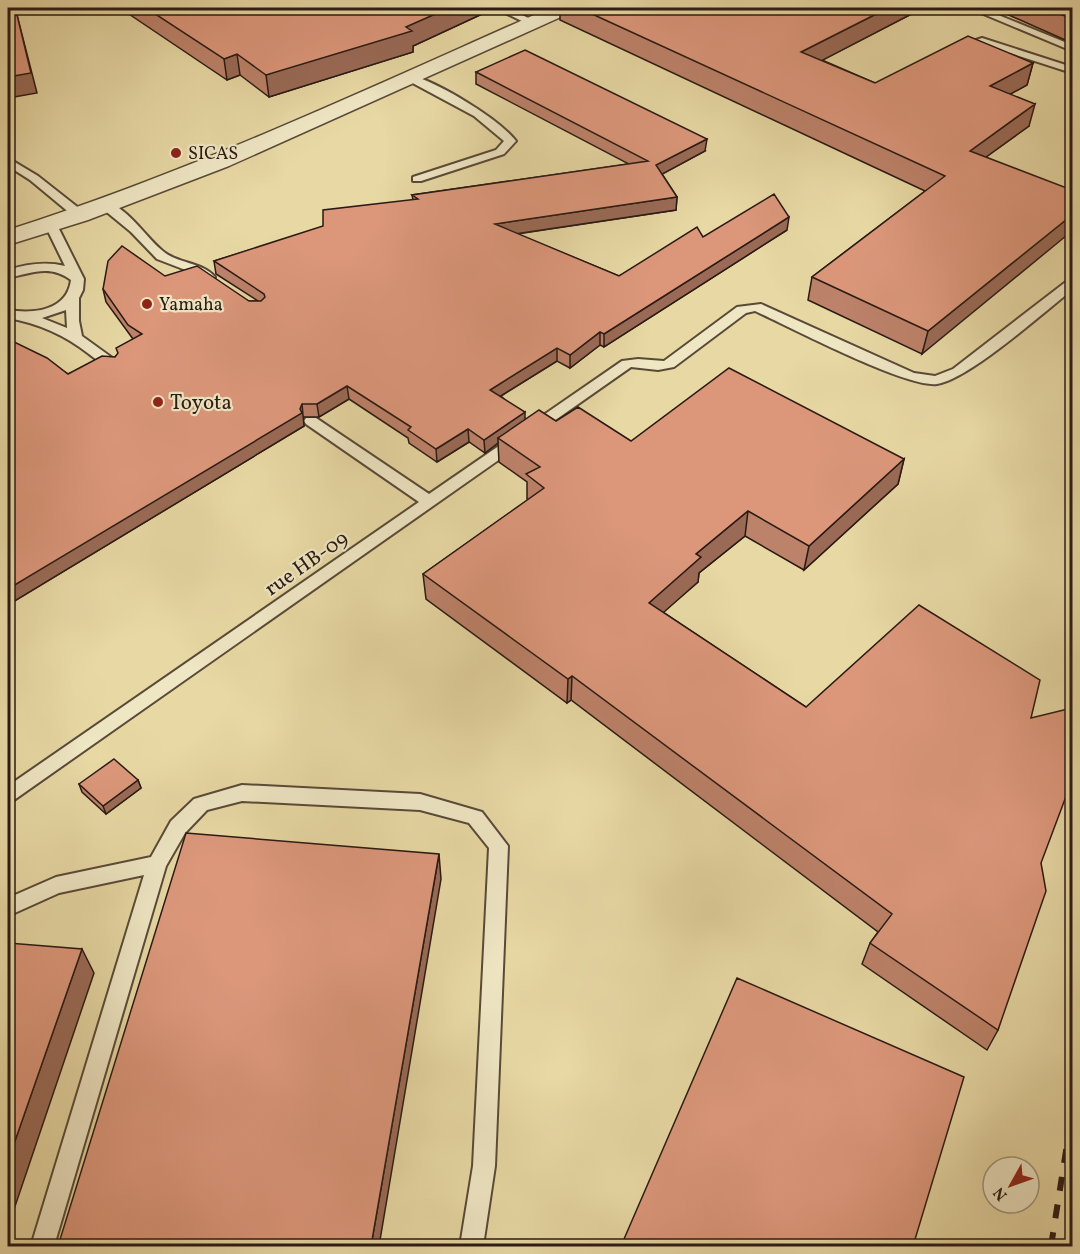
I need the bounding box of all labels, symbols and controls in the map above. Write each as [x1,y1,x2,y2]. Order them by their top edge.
place label: SICAS [188,142,238,167]
marker: SICAS [169,146,183,160]
place label: Yamaha [159,293,223,318]
marker: Yamaha [140,297,154,311]
place label: Toyota [170,389,232,418]
marker: Toyota [151,395,165,409]
street label: rue HB-09 [259,525,355,604]
north arrow [981,1155,1041,1215]
text: N [989,1182,1013,1205]

